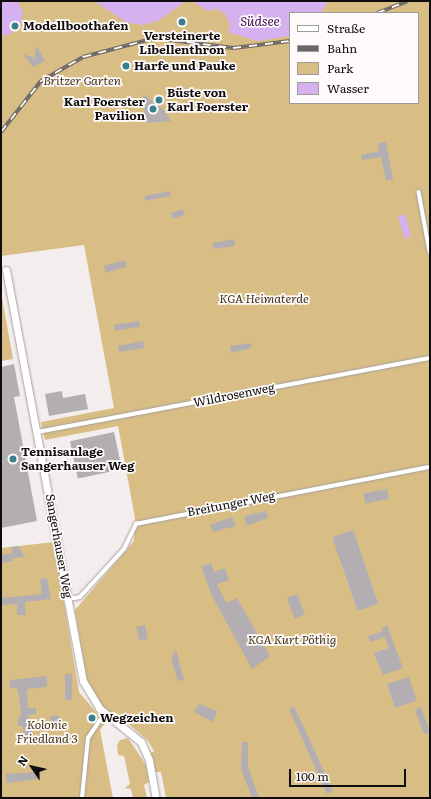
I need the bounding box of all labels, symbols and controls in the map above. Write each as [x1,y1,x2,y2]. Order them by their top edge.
legend [289,12,419,104]
water label: Südsee [240,13,280,29]
marker: Versteinerte Libellenthron [177,17,187,27]
place label: Modellboothafen [23,19,128,33]
text: Straße [327,19,365,37]
marker: Modellboothafen [10,21,20,31]
place label: Versteinerte Libellenthron [139,29,225,57]
text: Bahn [327,39,357,57]
place label: Harfe und Pauke [134,59,235,73]
text: Park [327,59,353,77]
marker: Harfe und Pauke [121,61,131,71]
park label: Britzer Garten [43,74,121,88]
text: Wasser [327,79,369,97]
place label: Büste von Karl Foerster [167,86,248,114]
place label: Karl Foerster Pavilion [64,95,145,123]
marker: Büste von Karl Foerster [154,95,164,105]
marker: Karl Foerster Pavilion [148,104,158,114]
park label: KGA Heimaterde [219,292,309,306]
street label: Wildrosenweg [192,380,276,410]
place label: Tennisanlage Sangerhauser Weg [21,445,134,473]
marker: Tennisanlage Sangerhauser Weg [8,454,18,464]
street label: Breitunger Weg [186,488,276,520]
street label: Sangerhauser Weg [43,493,75,599]
park label: KGA Kurt Pöthig [248,633,336,647]
place label: Wegzeichen [100,711,174,725]
marker: Wegzeichen [87,713,97,723]
park label: Kolonie Friedland 3 [16,718,78,746]
north arrow [12,747,52,787]
text: N [13,752,31,769]
scale bar [291,761,408,787]
text: 100 m [296,767,329,785]

